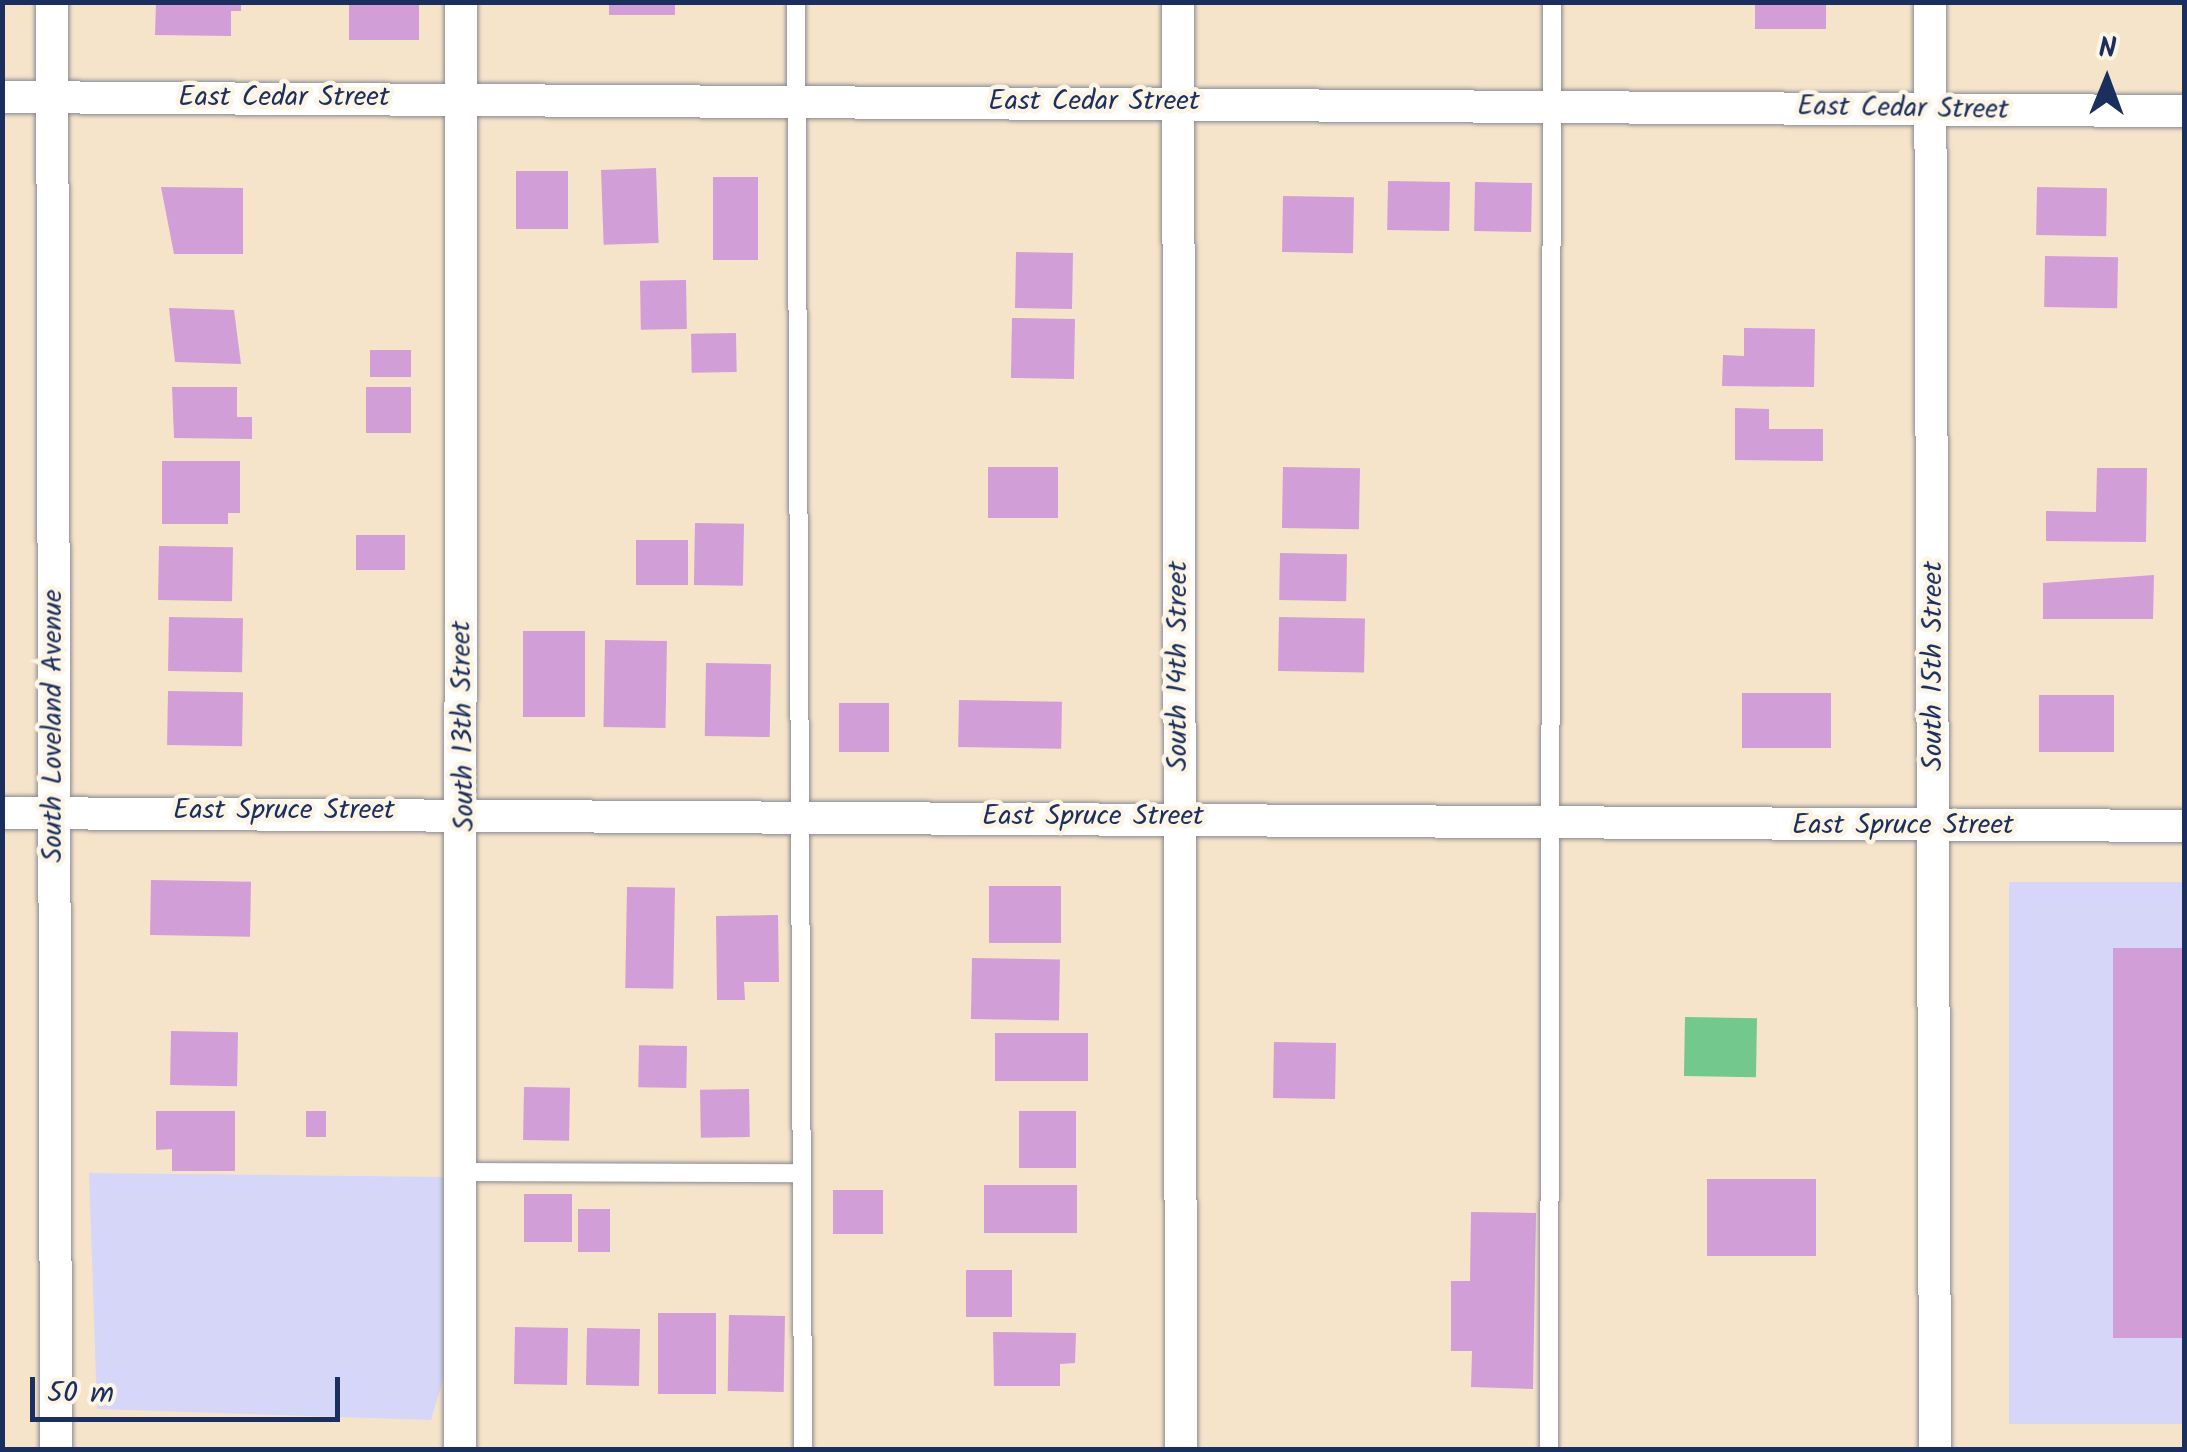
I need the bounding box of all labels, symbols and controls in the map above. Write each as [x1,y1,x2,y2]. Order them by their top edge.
text: N [2098,27,2117,72]
north arrow [2057,30,2157,130]
street label: East Cedar Street [178,81,390,115]
street label: East Cedar Street [988,85,1200,119]
street label: East Cedar Street [1797,90,2009,128]
street label: South 14th Street [1162,561,1196,771]
street label: South 15th Street [1917,561,1951,771]
street label: South Loveland Avenue [37,589,71,863]
street label: South 13th Street [445,620,483,832]
street label: East Spruce Street [173,794,395,828]
street label: East Spruce Street [982,800,1204,834]
street label: East Spruce Street [1792,809,2014,843]
scale bar [35,1357,345,1419]
text: 50 m [47,1370,114,1418]

